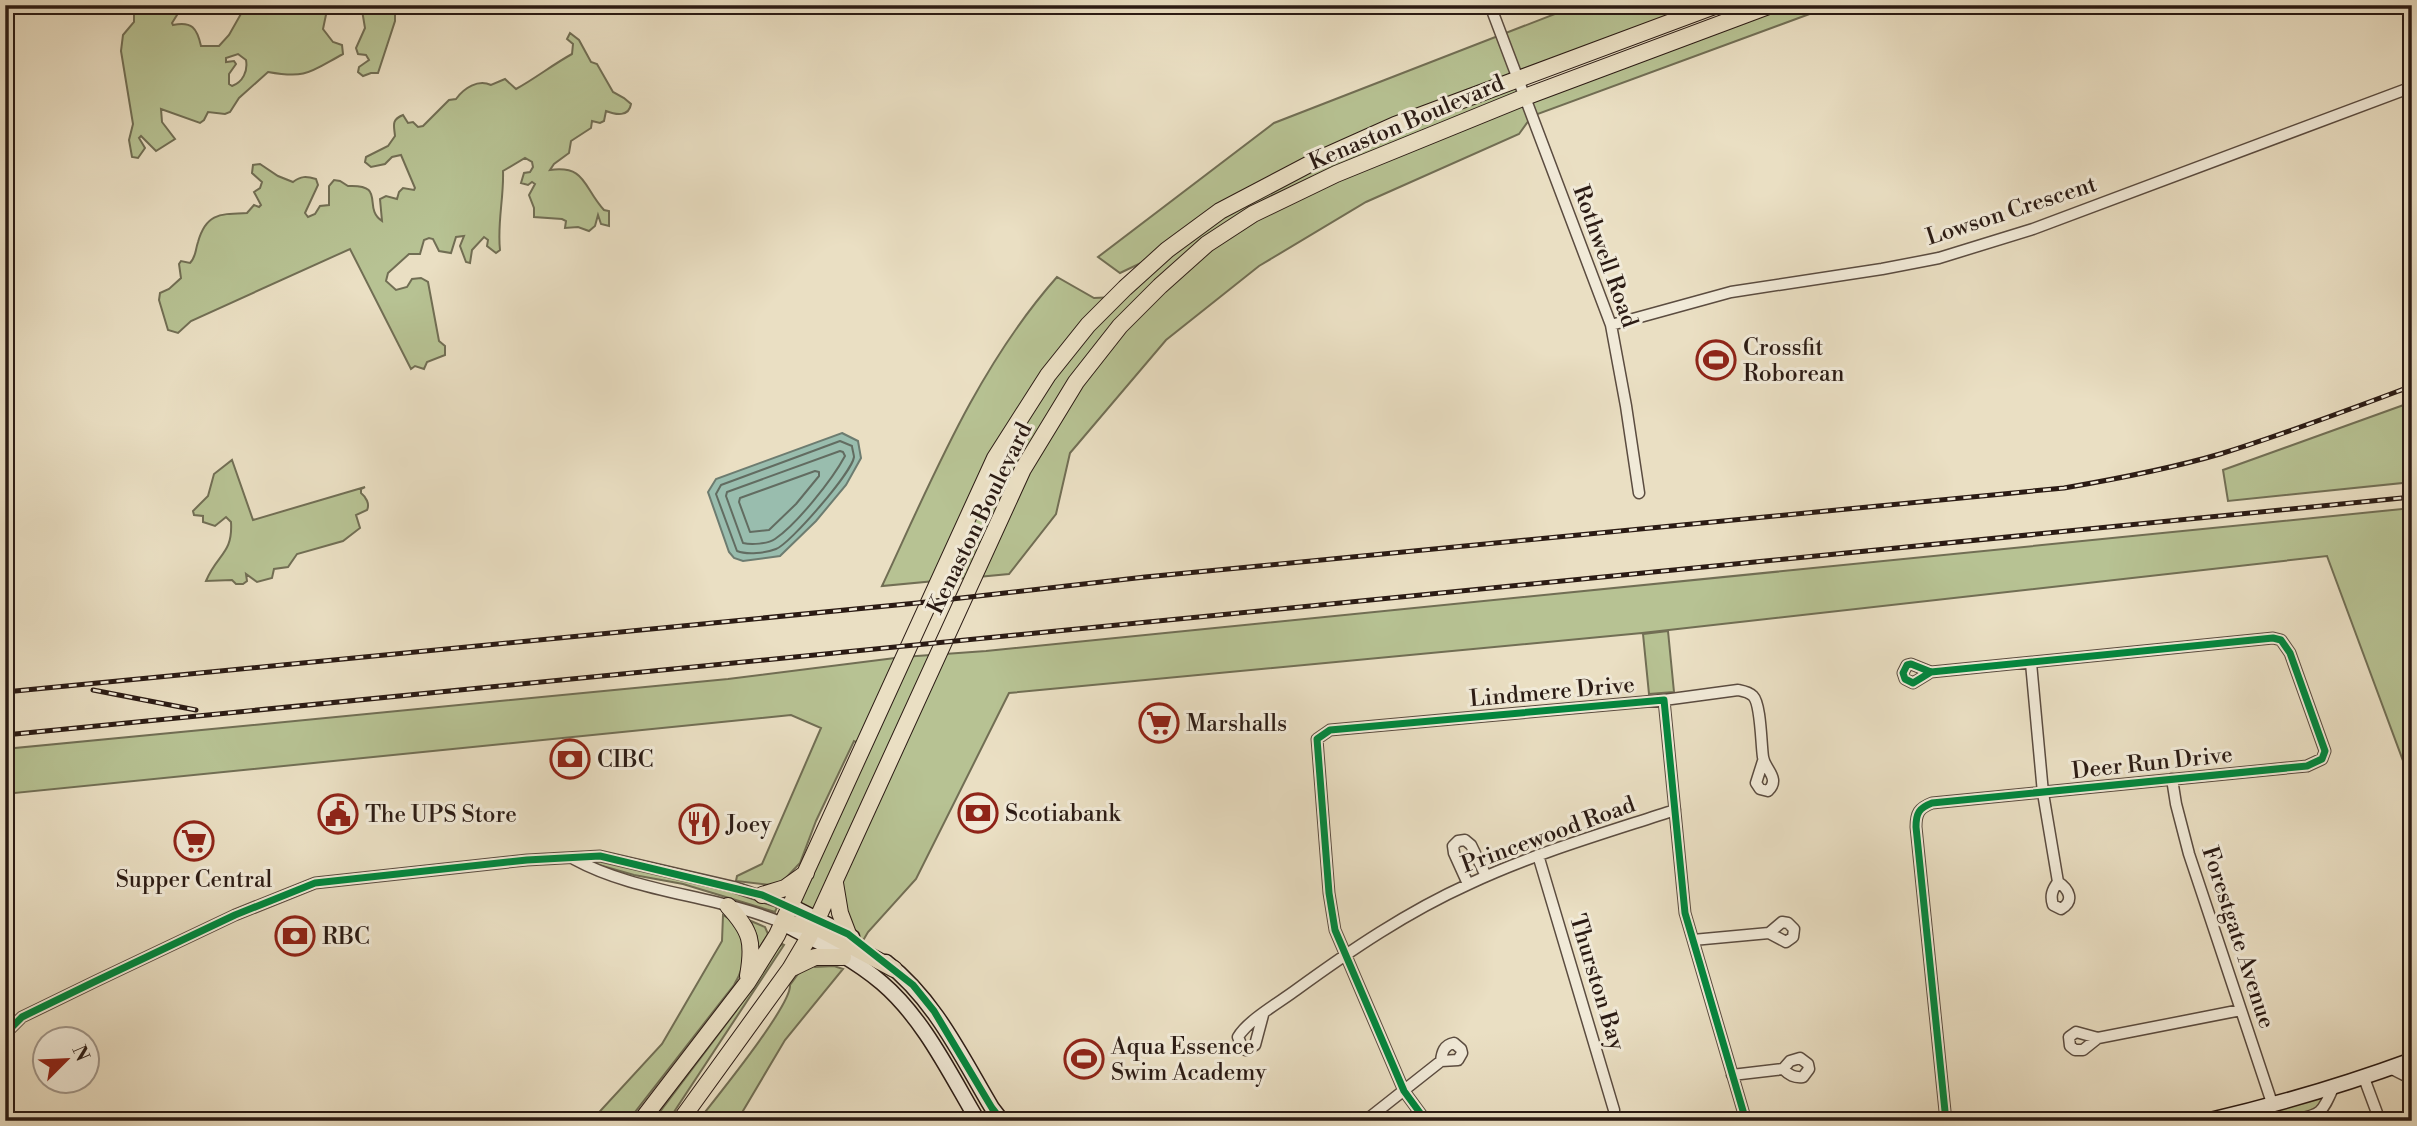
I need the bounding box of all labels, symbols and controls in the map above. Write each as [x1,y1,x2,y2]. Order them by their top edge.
street label: Kenaston Boulevard [1305,69,1508,177]
street label: Lowson Crescent [1922,170,2100,252]
street label: Rothwell Road [1566,181,1644,331]
place label: Crossfit Roborean [1743,334,1845,388]
sports icon: Crossfit Roborean [1695,339,1737,381]
street label: Kenaston Boulevard [921,418,1038,619]
street label: Lindmere Drive [1468,671,1636,713]
supermarket icon: Marshalls [1138,702,1180,744]
place label: Marshalls [1186,710,1287,738]
bank icon: CIBC [549,738,591,780]
street label: Deer Run Drive [2070,741,2234,785]
place label: CIBC [597,746,654,774]
street label: Princewood Road [1457,790,1639,879]
bank icon: Scotiabank [957,792,999,834]
public building icon: The UPS Store [317,793,359,835]
place label: Scotiabank [1005,800,1121,828]
place label: The UPS Store [365,801,517,829]
restaurant icon: Joey [678,803,720,845]
place label: Joey [725,811,772,839]
supermarket icon: Supper Central [173,820,215,862]
street label: Forestgate Avenue [2195,843,2281,1032]
place label: Supper Central [116,866,273,894]
street label: Thurston Bay [1563,911,1631,1054]
bank icon: RBC [274,915,316,957]
place label: RBC [322,923,370,951]
north arrow [32,1024,102,1094]
place label: Aqua Essence Swim Academy [1110,1033,1267,1087]
sports icon: Aqua Essence Swim Academy [1063,1038,1105,1080]
text: N [67,1042,95,1065]

